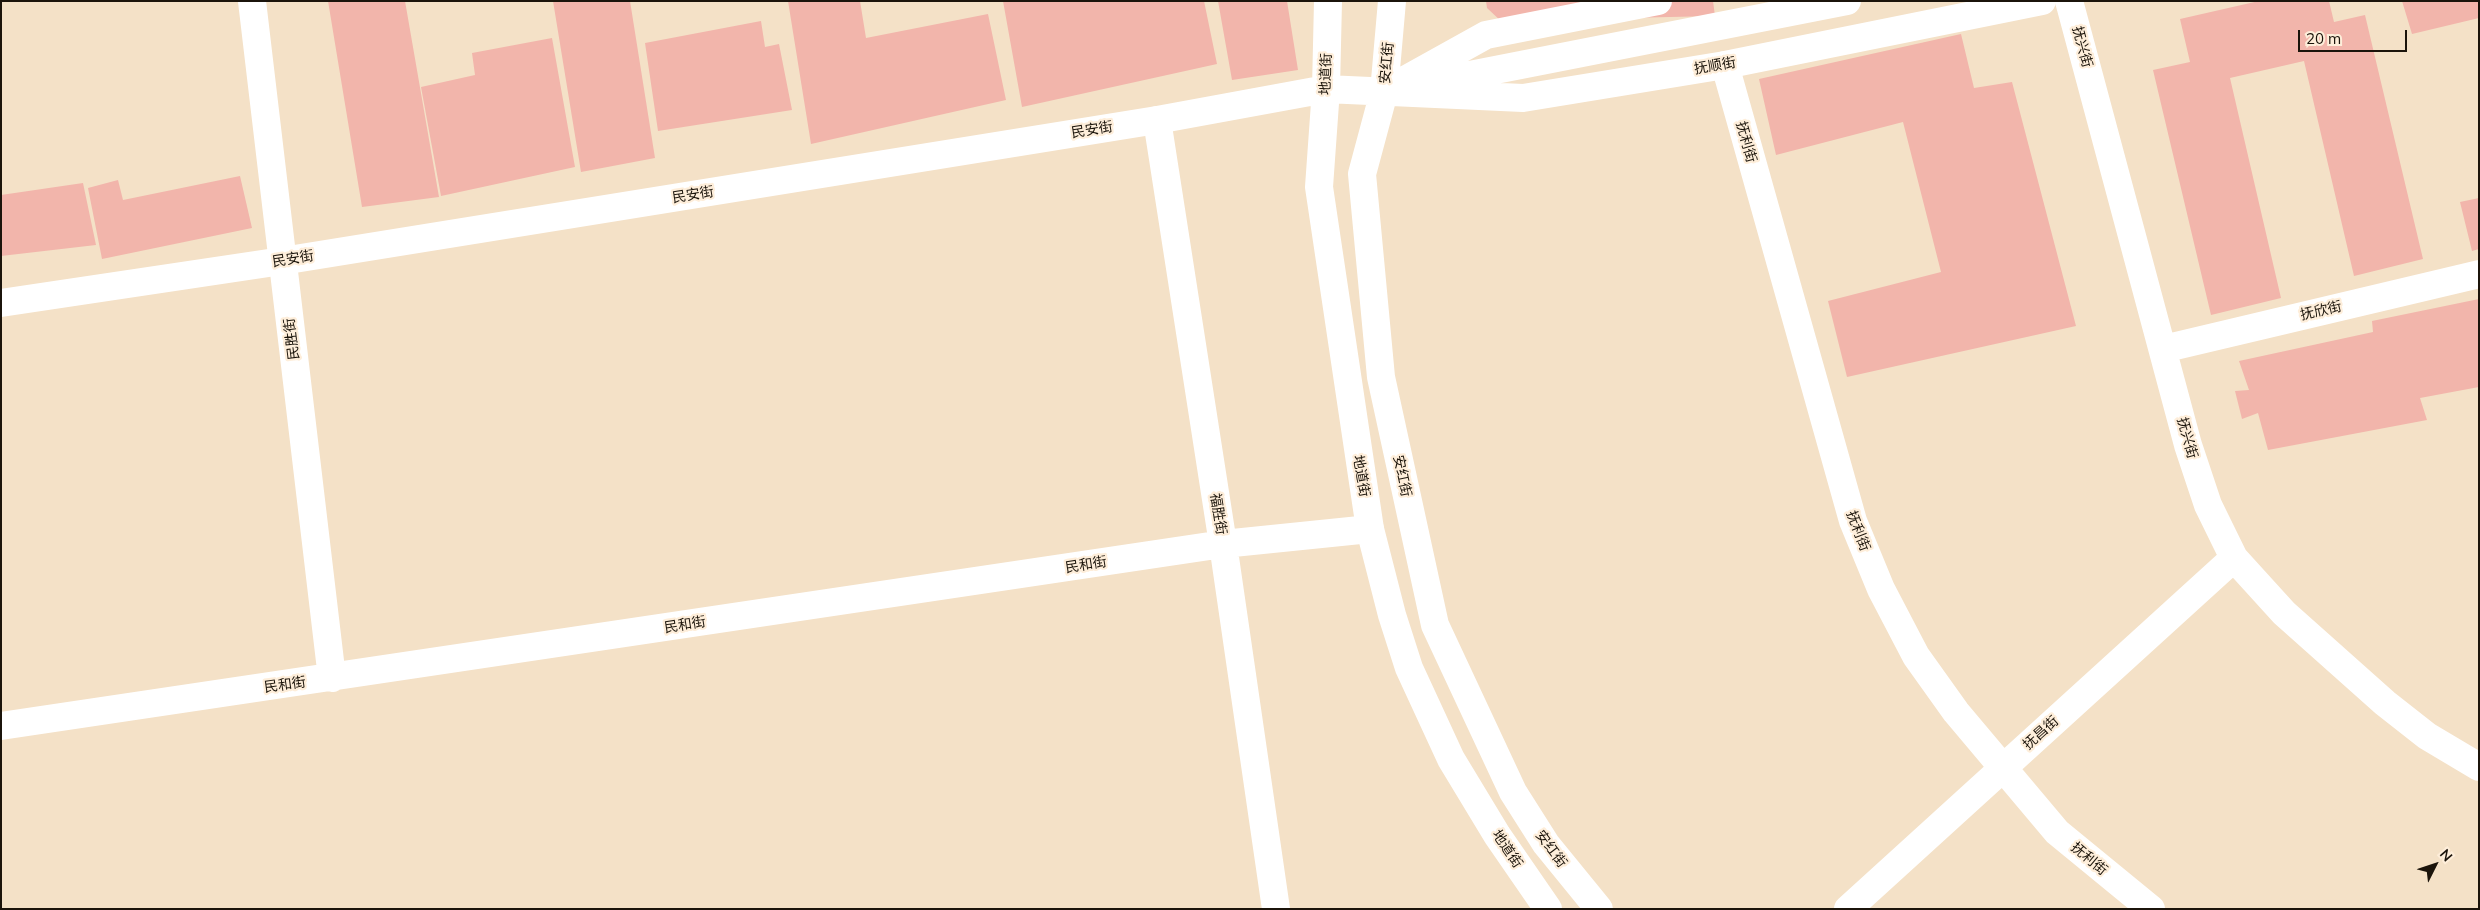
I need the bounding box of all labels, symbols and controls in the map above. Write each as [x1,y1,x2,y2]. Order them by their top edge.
scale bar [2300,20,2409,52]
street label: 抚兴街 [2068,25,2096,69]
text: 20 m [2306,29,2341,48]
street label: 安红街 [1377,41,1397,85]
street label: 地道街 [1317,53,1335,95]
street label: 抚顺街 [1693,54,1737,78]
street label: 民安街 [1070,118,1114,142]
street label: 抚利街 [1732,119,1760,165]
street label: 民安街 [671,183,715,207]
street label: 民安街 [271,247,315,271]
street label: 抚欣街 [2299,298,2343,324]
street label: 民胜街 [281,317,303,361]
street label: 抚兴街 [2173,415,2201,461]
street label: 地道街 [1349,454,1373,498]
street label: 安红街 [1389,454,1415,498]
street label: 福胜街 [1206,492,1230,536]
street label: 抚利街 [1843,508,1873,554]
street label: 民和街 [1064,553,1108,577]
street label: 民和街 [663,613,707,637]
street label: 民和街 [263,674,307,696]
street label: 抚昌街 [2020,713,2062,753]
street label: 地道街 [1488,827,1526,871]
street label: 安红街 [1532,827,1570,871]
street label: 抚利街 [2068,839,2110,879]
north arrow [2410,840,2460,890]
text: N [2436,845,2457,865]

